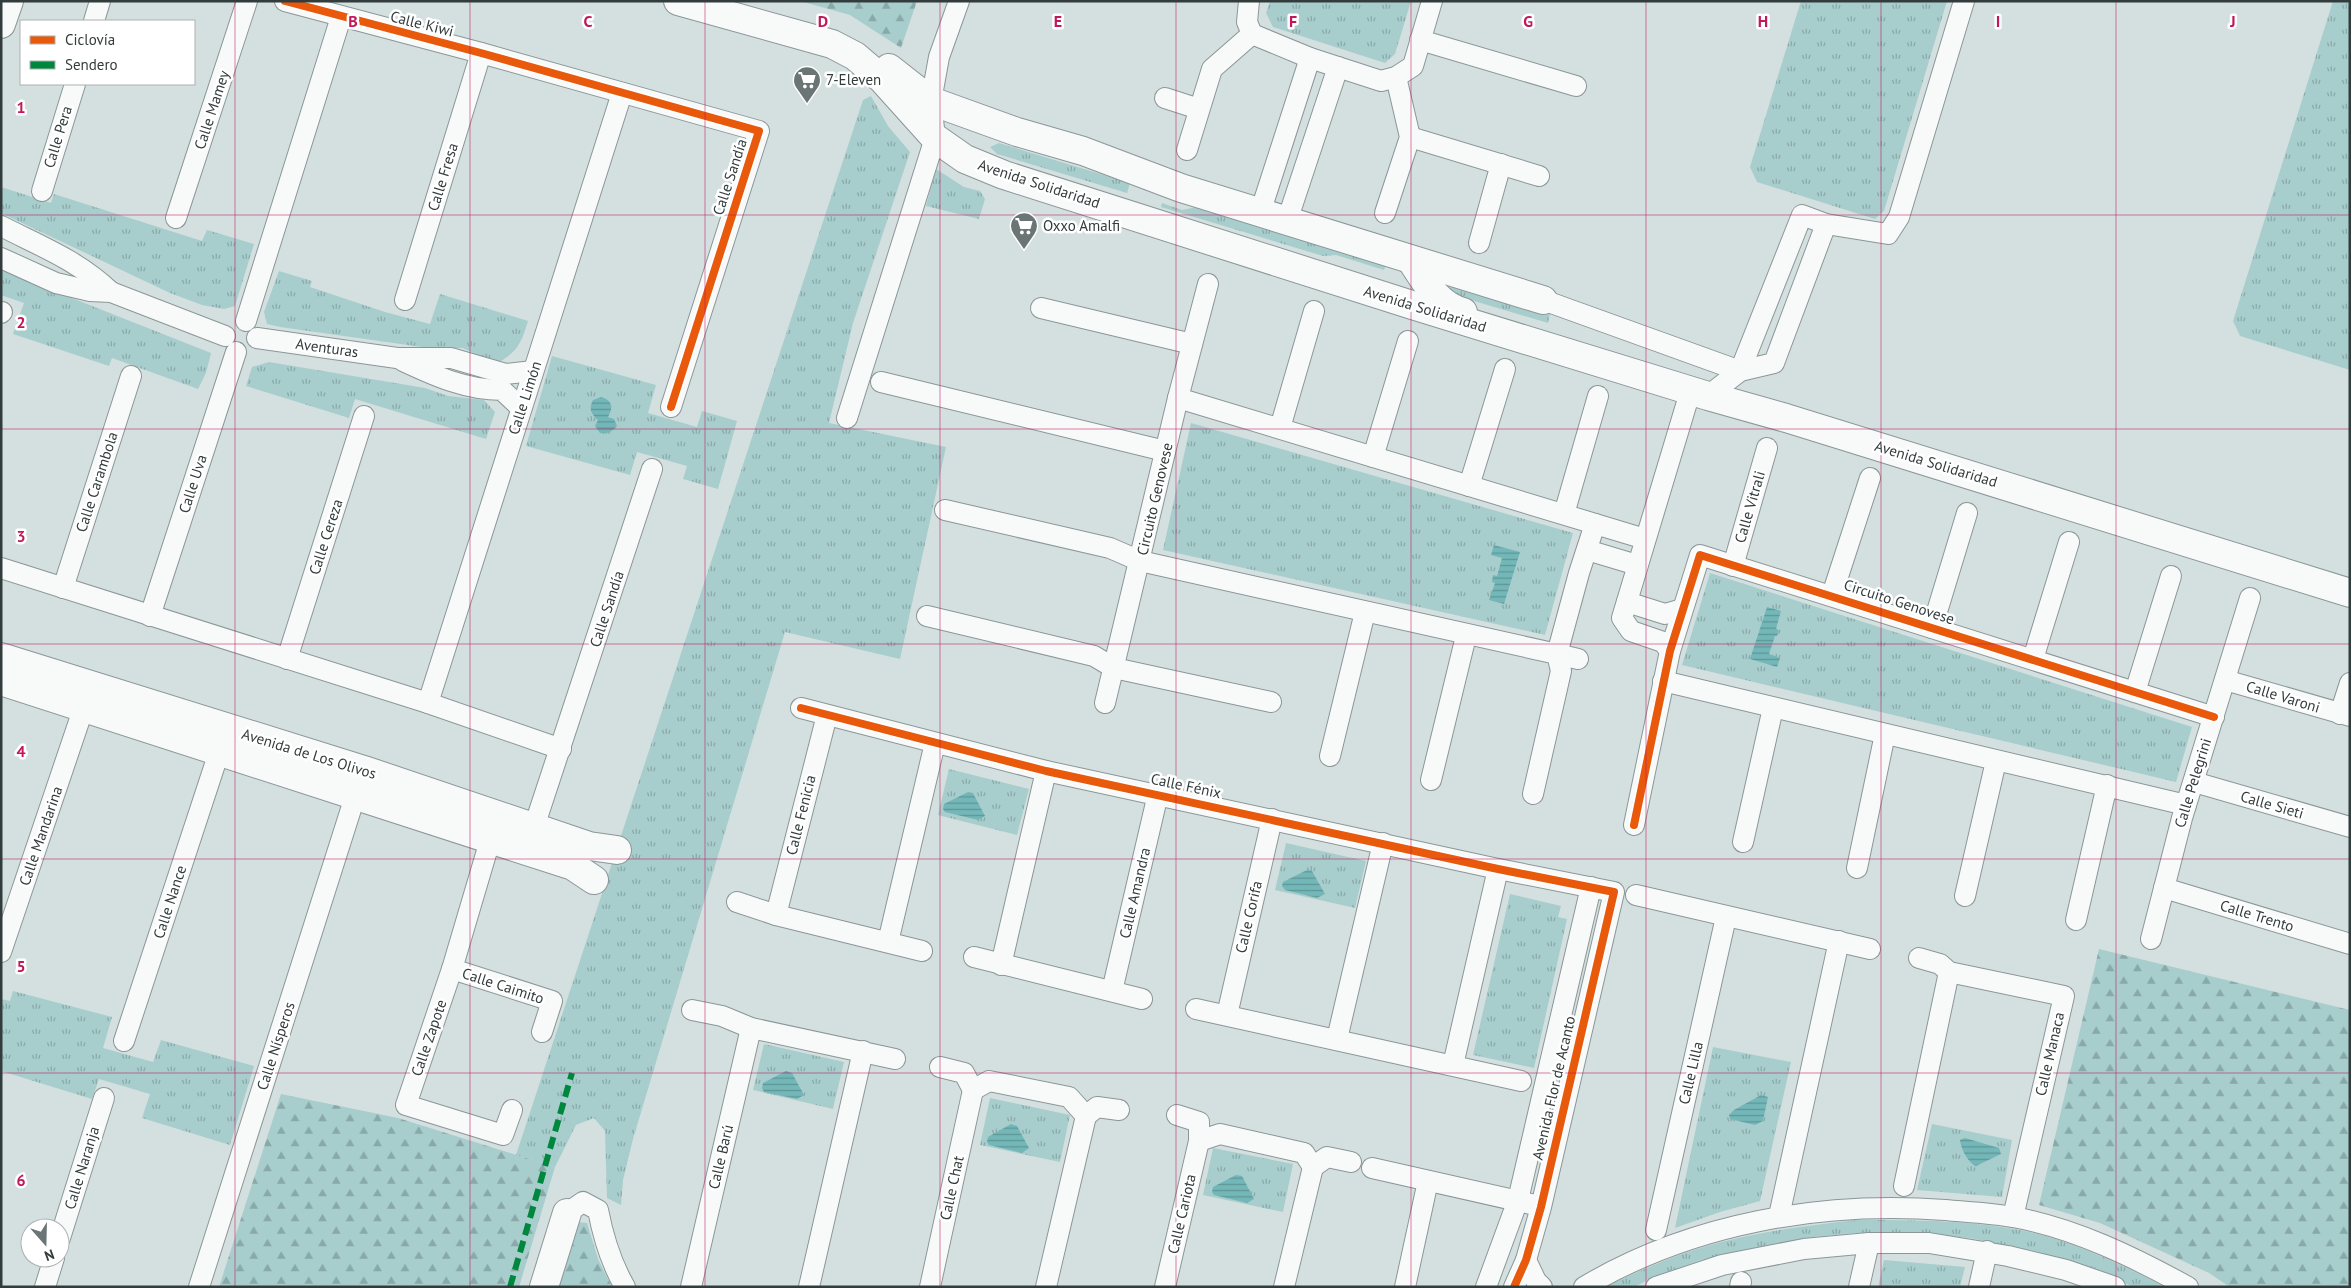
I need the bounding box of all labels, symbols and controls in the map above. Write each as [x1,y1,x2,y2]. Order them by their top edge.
street label: Calle Kiwi [389,7,456,41]
text: B [348,11,358,31]
text: C [584,11,593,31]
text: D [818,11,828,31]
text: E [1054,11,1062,31]
text: F [1289,11,1297,31]
text: G [1523,11,1533,31]
text: H [1758,11,1768,31]
text: I [1996,11,2000,31]
text: J [2229,11,2236,31]
legend [20,20,195,85]
text: Ciclovía [65,30,115,49]
text: Sendero [65,55,118,74]
supermarket icon: 7-Eleven [792,65,822,104]
street label: Calle Mamey [190,68,233,152]
place label: 7-Eleven [826,70,881,89]
text: 1 [16,97,26,117]
street label: Calle Pera [39,103,76,170]
street label: Calle Sandía [708,136,751,217]
street label: Calle Fresa [423,140,462,213]
street label: Avenida Solidaridad [976,155,1103,212]
supermarket icon: Oxxo Amalfi [1009,211,1039,250]
place label: Oxxo Amalfi [1043,216,1120,235]
street label: Avenida Solidaridad [1362,281,1489,336]
text: 2 [16,312,26,332]
street label: Aventuras [294,334,360,361]
street label: Calle Limón [504,359,545,437]
street label: Calle Carambola [71,429,122,535]
street label: Avenida Solidaridad [1873,436,2000,491]
street label: Circuito Genovese [1132,441,1177,557]
street label: Calle Uva [174,452,211,516]
street label: Calle Vitrali [1730,469,1769,545]
street label: Calle Cereza [304,497,347,577]
text: 3 [16,526,26,546]
street label: Calle Sandía [585,568,628,649]
street label: Circuito Genovese [1842,575,1957,628]
street label: Calle Varoni [2244,676,2322,717]
street label: Avenida de Los Olivos [240,724,379,783]
street label: Calle Pelegrini [2170,736,2215,830]
text: 4 [16,741,26,761]
street label: Calle Fénix [1149,769,1223,802]
street label: Calle Fenicia [781,773,820,857]
street label: Calle Mandarina [15,784,66,888]
street label: Calle Sieti [2238,786,2306,823]
street label: Calle Amandra [1115,846,1154,940]
street label: Calle Nance [149,863,190,941]
street label: Calle Corifa [1231,879,1266,955]
street label: Calle Trento [2218,895,2296,936]
text: 5 [16,956,26,976]
street label: Calle Caimito [460,963,547,1008]
street label: Calle Zapote [407,997,450,1079]
street label: Calle Nísperos [252,999,299,1092]
street label: Calle Manaca [2031,1010,2068,1098]
street label: Avenida Flor de Acanto [1528,1014,1579,1162]
street label: Calle Lilla [1674,1040,1707,1106]
street label: Calle Barú [704,1123,737,1191]
street label: Calle Naranja [60,1124,103,1212]
street label: Calle Chat [935,1154,968,1222]
text: 6 [16,1170,26,1190]
street label: Calle Cariota [1163,1172,1200,1256]
north arrow [20,1218,70,1268]
text: N [42,1245,57,1265]

